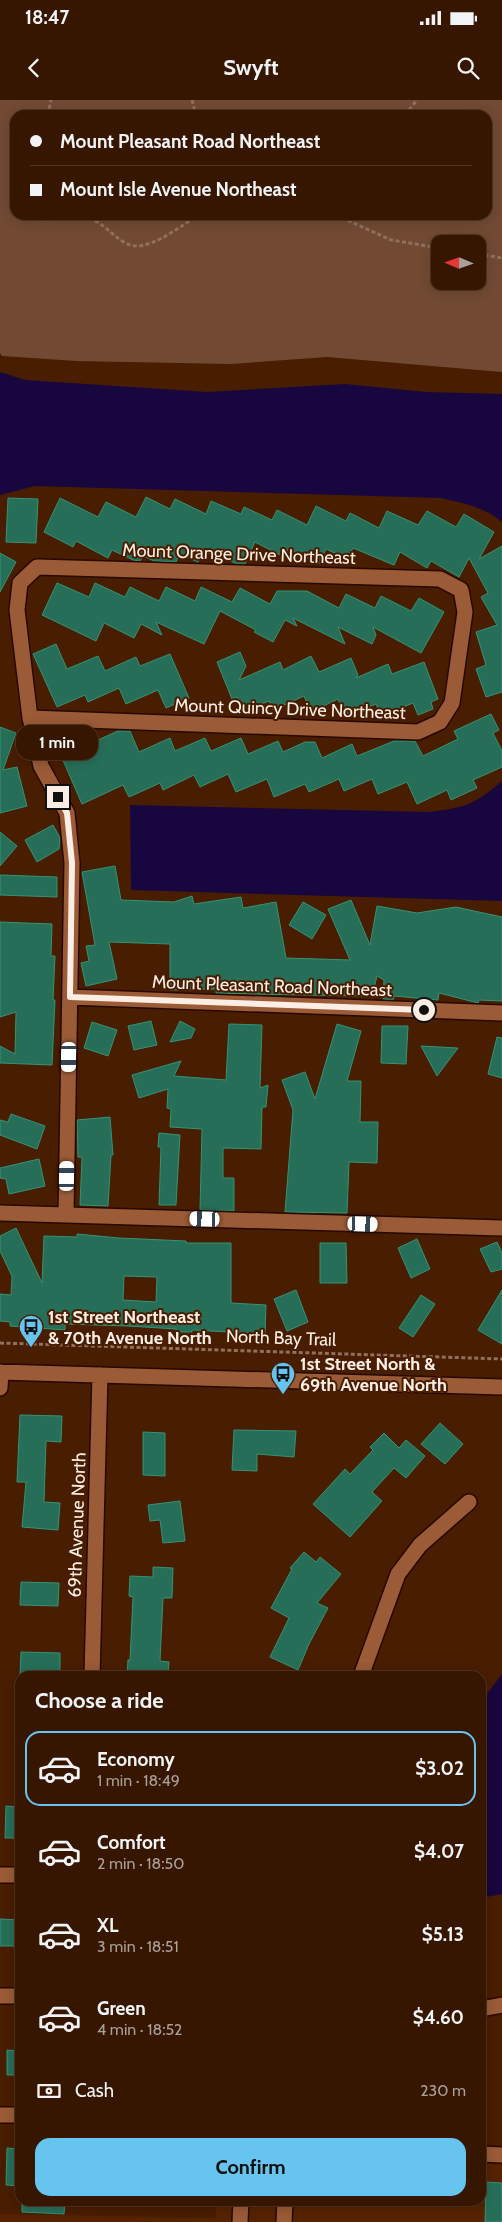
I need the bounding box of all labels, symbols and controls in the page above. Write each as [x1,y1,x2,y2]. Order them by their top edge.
text: 18:47 [25,6,69,29]
icon: back [20,54,48,82]
text: Swyft [223,54,279,81]
icon: search [454,54,482,82]
text: Mount Pleasant Road Northeast [60,130,320,153]
text: Mount Isle Avenue Northeast [60,178,297,201]
north arrow [431,235,486,290]
map controls [431,235,486,290]
street label: Mount Orange Drive Northeast [122,539,356,569]
street label: Mount Quincy Drive Northeast [174,694,406,724]
callout: 1 min [17,724,99,760]
text: 1 min [39,733,75,752]
route end [47,786,69,808]
street label: Mount Pleasant Road Northeast [151,971,393,1001]
route start [413,999,435,1021]
car [61,1042,76,1072]
car [59,1161,74,1191]
car [189,1211,220,1227]
car [347,1216,378,1232]
place label: 1st Street Northeast & 70th Avenue North [48,1306,212,1349]
bus stop icon: 1st Street Northeast & 70th Avenue North [18,1314,44,1348]
street label: North Bay Trail [225,1325,337,1351]
place label: 1st Street North & 69th Avenue North [300,1353,447,1396]
bus stop icon: 1st Street North & 69th Avenue North [270,1361,296,1395]
street label: 69th Avenue North [63,1452,91,1598]
text: Choose a ride [35,1687,164,1714]
icon: car [37,1746,82,1791]
text: Economy [97,1748,175,1771]
text: $3.02 [415,1757,464,1780]
text: 1 min · 18:49 [97,1771,180,1790]
icon: car [37,1829,82,1874]
text: Comfort [97,1831,166,1854]
text: $4.07 [414,1840,464,1863]
text: 2 min · 18:50 [97,1854,184,1873]
icon: car [37,1912,82,1957]
text: XL [97,1914,118,1937]
text: $5.13 [422,1923,464,1946]
text: 3 min · 18:51 [97,1937,179,1956]
icon: car [37,1995,82,2040]
text: Green [97,1997,146,2020]
text: $4.60 [413,2006,464,2029]
text: 4 min · 18:52 [97,2020,183,2039]
icon: cash [35,2077,63,2105]
text: Cash [75,2079,114,2102]
text: 230 m [420,2081,466,2100]
button: Confirm [35,2138,466,2196]

